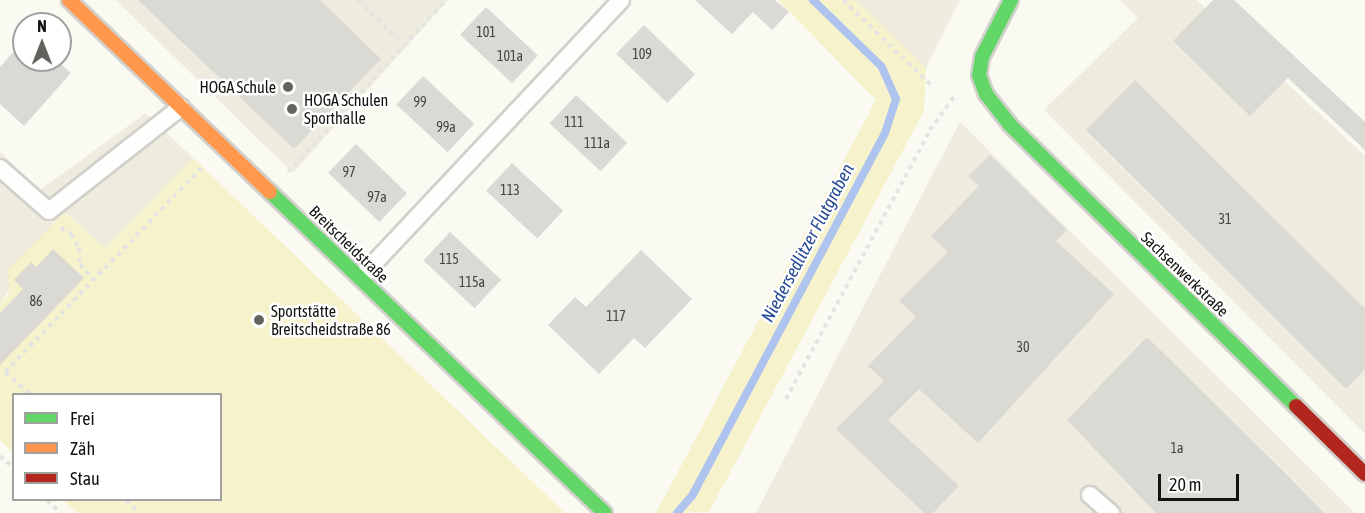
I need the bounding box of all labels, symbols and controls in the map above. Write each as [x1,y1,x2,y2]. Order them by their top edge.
north arrow [12,12,72,72]
text: N [37,17,47,35]
house number: 101 [476,24,496,40]
house number: 109 [632,46,652,62]
house number: 101a [497,48,523,64]
place label: HOGA Schule [199,77,276,97]
marker: HOGA Schule [281,80,295,94]
place label: HOGA Schulen Sporthalle [304,90,388,128]
house number: 99 [413,94,427,110]
marker: HOGA Schulen Sporthalle [285,102,299,116]
house number: 111 [564,114,584,130]
house number: 99a [436,119,456,135]
house number: 111a [584,135,610,151]
water label: Niedersedlitzer Flutgraben [757,160,859,326]
house number: 97 [342,164,356,180]
house number: 113 [500,182,520,198]
house number: 97a [367,189,387,205]
street label: Breitscheidstraße [305,201,393,287]
house number: 31 [1218,211,1232,227]
street label: Sachsenwerkstraße [1137,228,1233,320]
house number: 115 [439,251,459,267]
house number: 115a [459,274,485,290]
house number: 86 [29,293,43,309]
place label: Sportstätte Breitscheidstraße 86 [271,301,391,339]
house number: 117 [606,308,626,324]
marker: Sportstätte Breitscheidstraße 86 [252,313,266,327]
house number: 30 [1016,339,1030,355]
legend [12,393,222,501]
text: Frei [70,408,95,429]
text: Zäh [70,438,95,459]
house number: 1a [1170,440,1184,456]
scale bar [1161,462,1242,500]
text: Stau [70,468,100,489]
text: 20 m [1169,474,1201,495]

